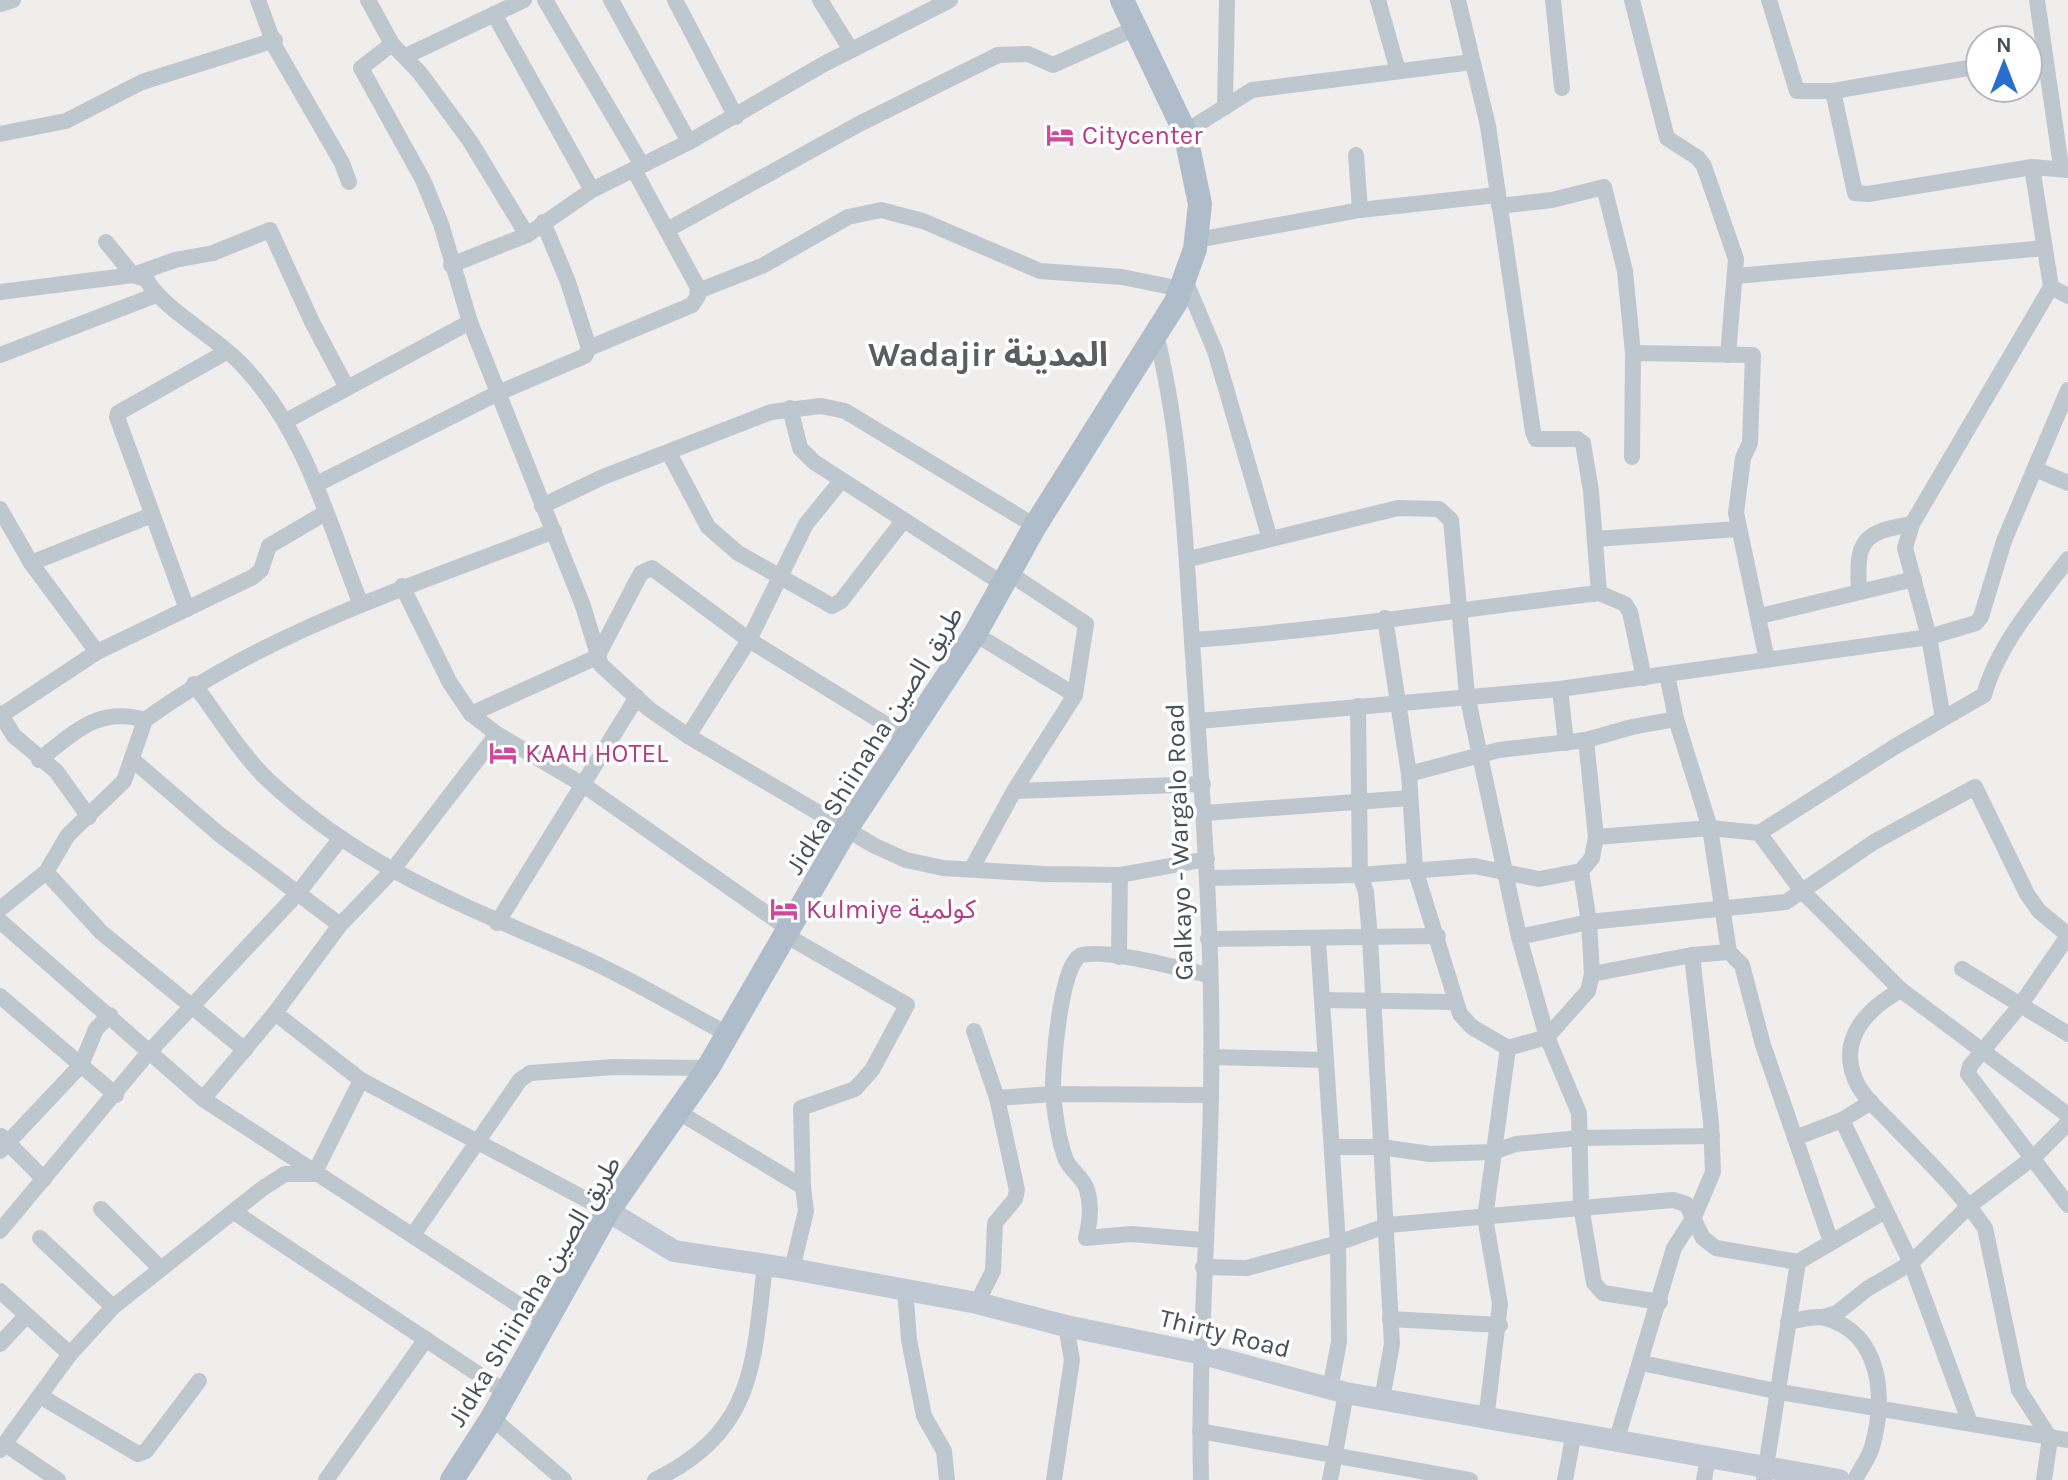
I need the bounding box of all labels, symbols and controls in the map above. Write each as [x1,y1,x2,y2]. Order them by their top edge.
north arrow [1964,24,2044,104]
text: N [1996,32,2012,58]
hotel icon: Citycenter [1045,120,1075,150]
place label: Citycenter [1082,120,1203,151]
district label: Wadajir المدينة [868,335,1108,375]
street label: Jidka Shiinaha طريق الصين [779,600,970,880]
street label: Galkayo - Wargalo Road [1159,703,1200,981]
hotel icon: KAAH HOTEL [488,738,518,768]
place label: KAAH HOTEL [525,738,668,769]
hotel icon: Kulmiye كولمية [769,894,799,924]
place label: Kulmiye كولمية [806,894,976,925]
street label: Jidka Shiinaha طريق الصين [441,1150,628,1432]
street label: Thirty Road [1156,1302,1294,1365]

